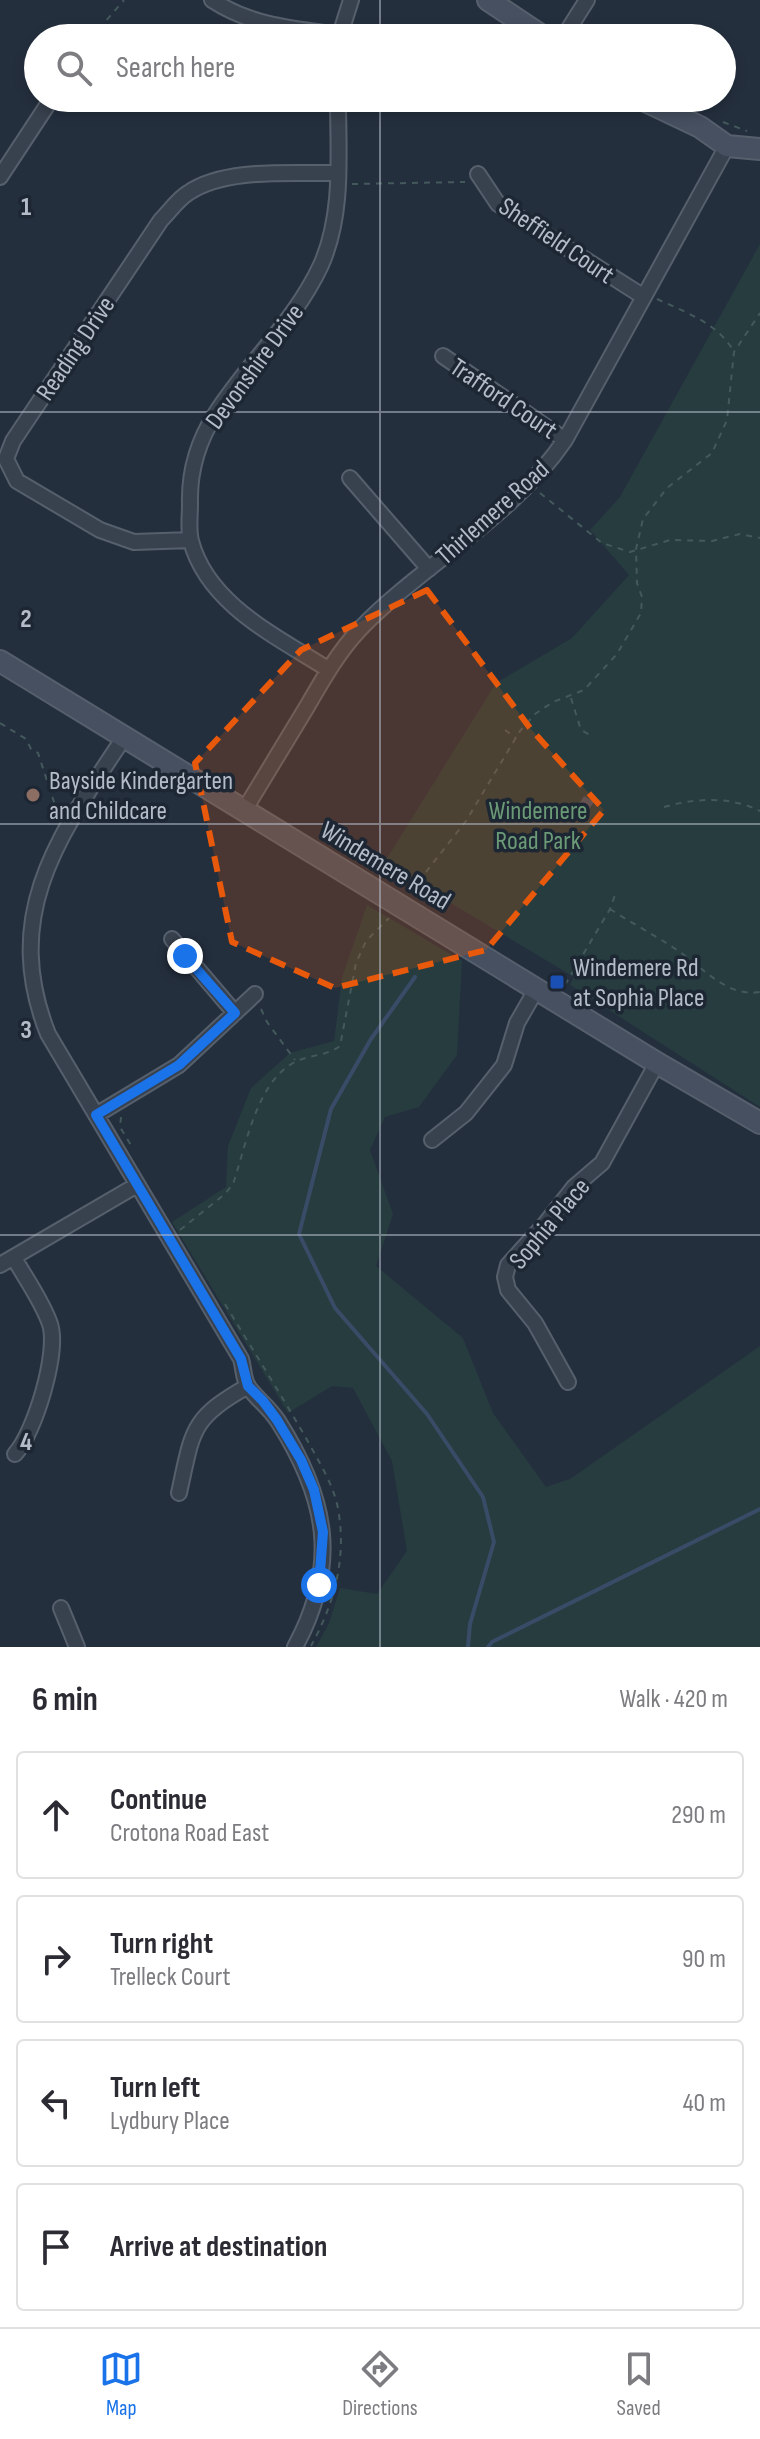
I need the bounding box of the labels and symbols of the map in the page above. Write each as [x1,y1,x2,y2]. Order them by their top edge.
street label: Sheffield Court [493,191,620,291]
text: 1 [21,192,31,223]
street label: Reading Drive [30,291,122,407]
street label: Devonshire Drive [199,298,311,436]
street label: Trafford Court [444,352,563,446]
street label: Thirlemere Road [430,454,556,572]
text: 2 [20,604,32,635]
place label: Bayside Kindergarten and Childcare [49,766,233,827]
marker: Bayside Kindergarten and Childcare [24,786,42,804]
park label: Windemere Road Park [489,796,587,857]
street label: Windemere Road [315,815,456,917]
route end [167,938,203,974]
place label: Windemere Rd at Sophia Place [573,953,704,1014]
marker: Windemere Rd at Sophia Place [548,973,566,991]
text: 3 [20,1015,32,1046]
street label: Sophia Place [503,1172,597,1276]
text: 4 [20,1427,32,1458]
route start [301,1567,337,1603]

